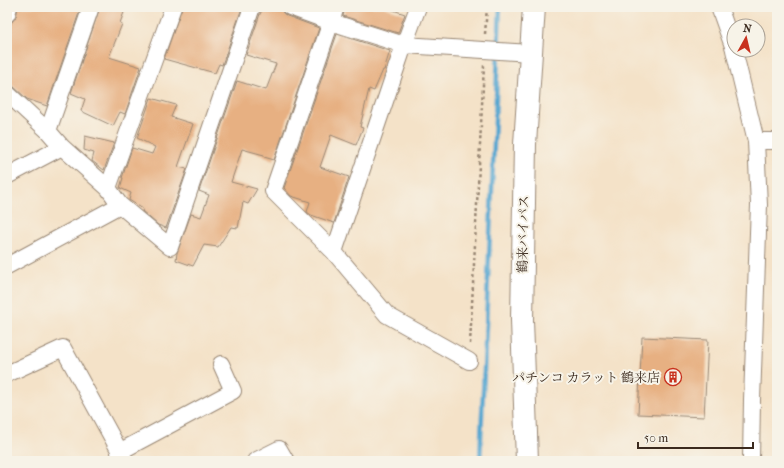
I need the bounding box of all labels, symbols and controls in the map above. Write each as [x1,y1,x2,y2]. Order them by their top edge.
north arrow [726,18,766,58]
text: N [742,22,753,36]
street label: 鶴来バイパス [515,195,531,273]
building icon: パチンコ カラット 鶴来店 [663,367,683,387]
place label: パチンコ カラット 鶴来店 [512,370,660,385]
scale bar [638,424,753,450]
text: 50 m [644,431,668,445]

